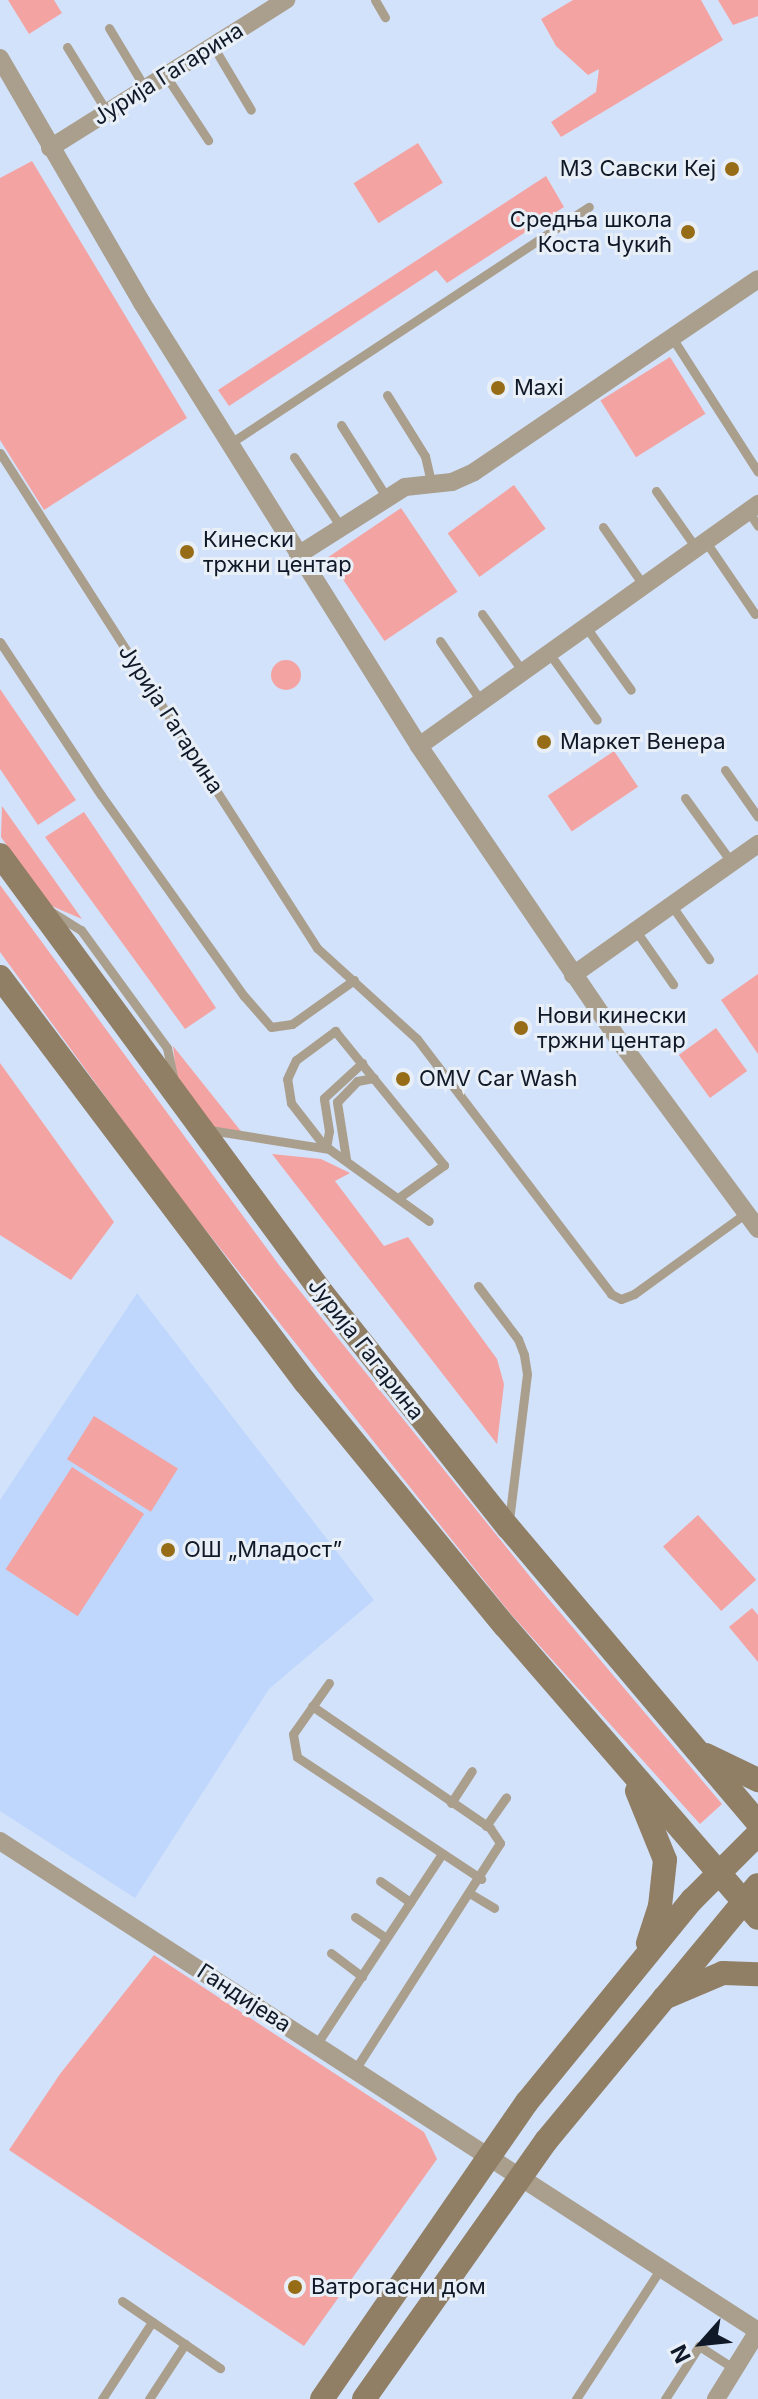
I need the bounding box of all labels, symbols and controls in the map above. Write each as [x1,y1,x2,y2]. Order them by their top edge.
street label: Јурија Гагарина [88,17,248,131]
place label: МЗ Савски Кеј [560,156,716,182]
marker: МЗ Савски Кеј [723,160,741,178]
place label: Средња школа Коста Чукић [510,206,672,258]
marker: Средња школа Коста Чукић [679,223,697,241]
place label: Maxi [514,375,564,401]
marker: Maxi [489,379,507,397]
place label: Кинески тржни центар [203,526,352,578]
marker: Кинески тржни центар [178,543,196,561]
street label: Јурија Гагарина [113,639,229,799]
place label: Маркет Венера [560,729,725,755]
marker: Маркет Венера [535,733,553,751]
place label: Нови кинески тржни центар [537,1002,686,1054]
marker: Нови кинески тржни центар [512,1019,530,1037]
place label: OMV Car Wash [419,1066,577,1092]
marker: OMV Car Wash [394,1070,412,1088]
street label: Јурија Гагарина [302,1273,430,1425]
place label: ОШ „Младост” [184,1537,342,1563]
marker: ОШ „Младост” [159,1541,177,1559]
street label: Гандијева [192,1958,296,2038]
place label: Ватрогасни дом [311,2274,486,2300]
marker: Ватрогасни дом [286,2278,304,2296]
north arrow [662,2303,742,2383]
text: N [665,2341,696,2367]

